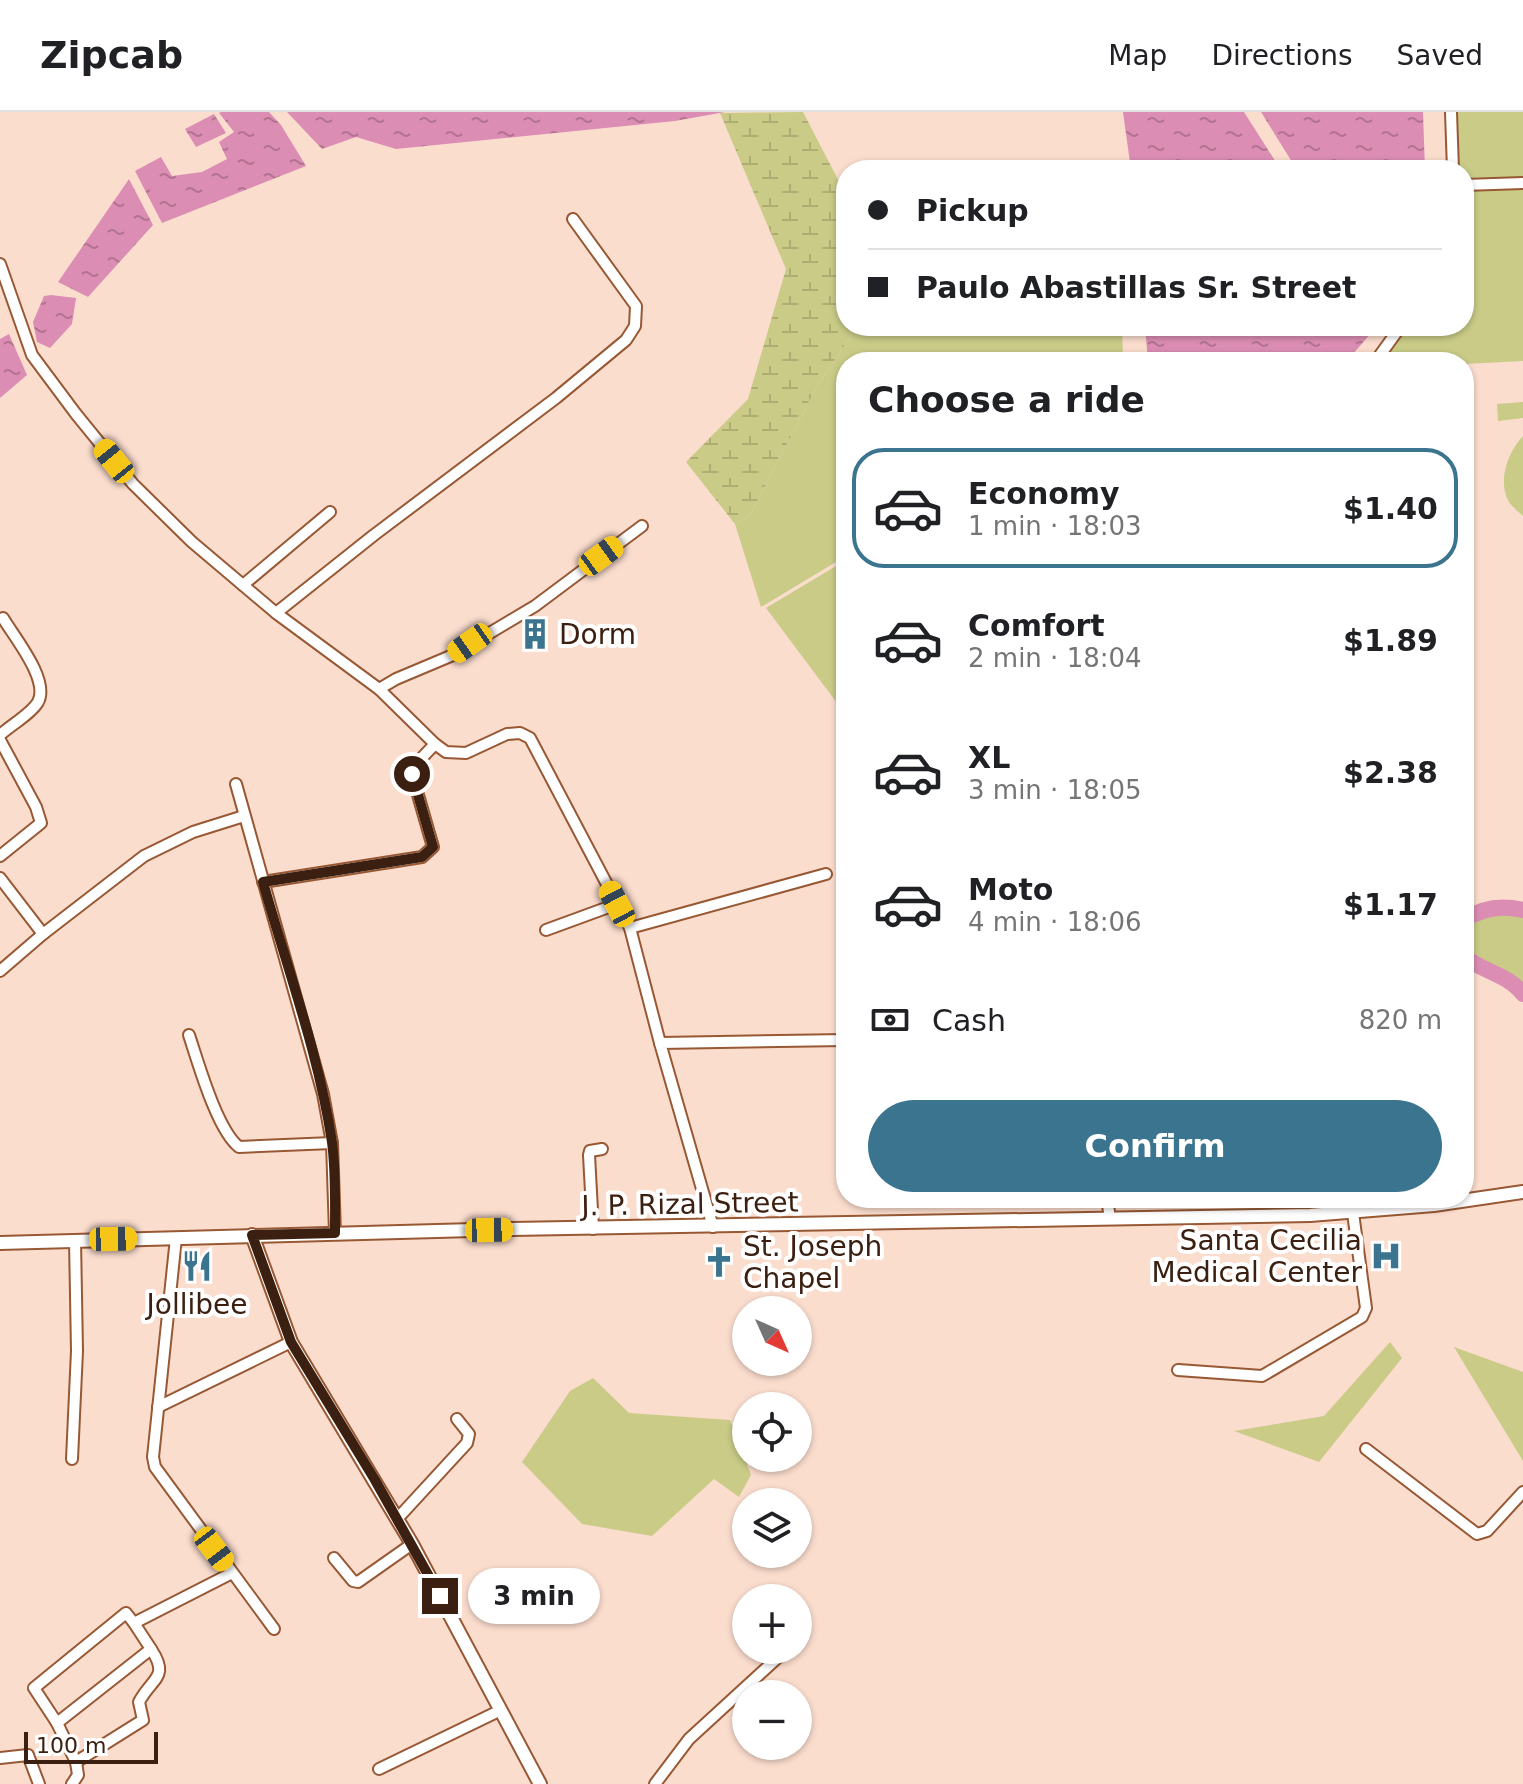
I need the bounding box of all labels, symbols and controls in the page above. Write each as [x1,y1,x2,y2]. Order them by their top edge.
text: Zipcab [40,33,183,77]
text: Map [1108,39,1167,72]
text: Directions [1211,39,1352,72]
text: Saved [1396,39,1483,72]
text: Pickup [916,193,1029,228]
text: Paulo Abastillas Sr. Street [916,270,1356,305]
text: Choose a ride [868,379,1145,420]
car [90,435,138,487]
icon: car [872,472,944,544]
text: Economy [968,476,1120,511]
text: $1.40 [1343,491,1438,526]
text: 1 min · 18:03 [968,511,1142,541]
car [575,532,627,580]
icon: car [872,604,944,676]
text: Comfort [968,608,1105,643]
building icon: Dorm [518,617,552,651]
place label: Dorm [559,618,636,651]
car [443,619,497,667]
text: $1.89 [1343,623,1438,658]
text: 2 min · 18:04 [968,643,1142,673]
icon: car [872,736,944,808]
text: XL [968,740,1010,775]
text: $2.38 [1343,755,1438,790]
route start [394,756,430,792]
text: 3 min · 18:05 [968,775,1142,805]
icon: car [872,868,944,940]
text: Moto [968,872,1053,907]
car [595,877,639,931]
text: $1.17 [1343,887,1438,922]
text: 4 min · 18:06 [968,907,1142,937]
icon: cash [868,998,912,1042]
text: Cash [932,1003,1006,1038]
text: 820 m [1359,1005,1442,1035]
button: Confirm [868,1100,1442,1192]
street label: J. P. Rizal Street [579,1186,799,1222]
car [465,1218,513,1242]
place label: Santa Cecilia Medical Center [1152,1224,1362,1289]
car [89,1227,137,1251]
place label: St. Joseph Chapel [743,1230,882,1295]
hospital icon: Santa Cecilia Medical Center [1369,1239,1403,1273]
church icon: St. Joseph Chapel [702,1245,736,1279]
restaurant icon: Jollibee [180,1249,214,1283]
place label: Jollibee [145,1288,247,1321]
north arrow [732,1296,812,1376]
map controls [732,1296,812,1760]
button: locate [732,1392,812,1472]
button: layers [732,1488,812,1568]
car [190,1523,238,1575]
callout: 3 min [468,1568,600,1624]
route end [422,1578,458,1614]
text: 3 min [493,1581,575,1611]
button: + [732,1584,812,1664]
button: − [732,1680,812,1760]
scale bar [24,1728,158,1764]
text: 100 m [36,1733,106,1758]

